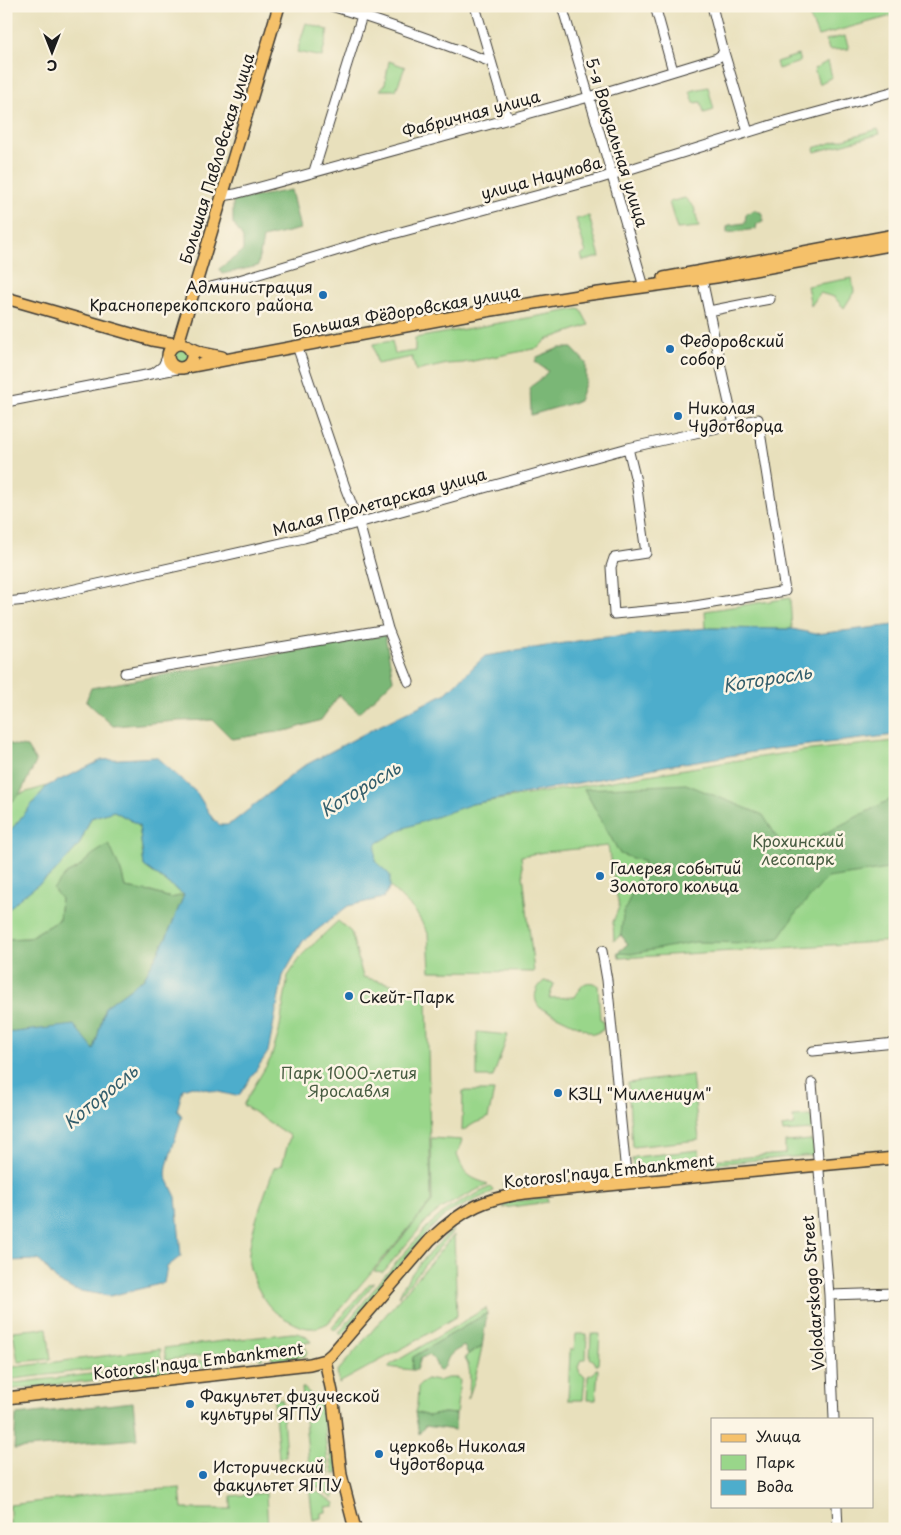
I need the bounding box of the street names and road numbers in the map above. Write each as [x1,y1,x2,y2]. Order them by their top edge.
street label: Большая Павловская улица [172,50,260,266]
street label: 5-я Вокзальная улица [581,54,655,230]
street label: Фабричная улица [399,83,543,143]
street label: улица Наумова [478,149,604,205]
street label: Большая Фёдоровская улица [290,278,522,342]
street label: Малая Пролетарская улица [269,461,489,541]
street label: Kotorosl'naya Embankment [502,1147,716,1193]
street label: Volodarskogo Street [795,1214,829,1371]
street label: Kotorosl'naya Embankment [91,1335,305,1385]

